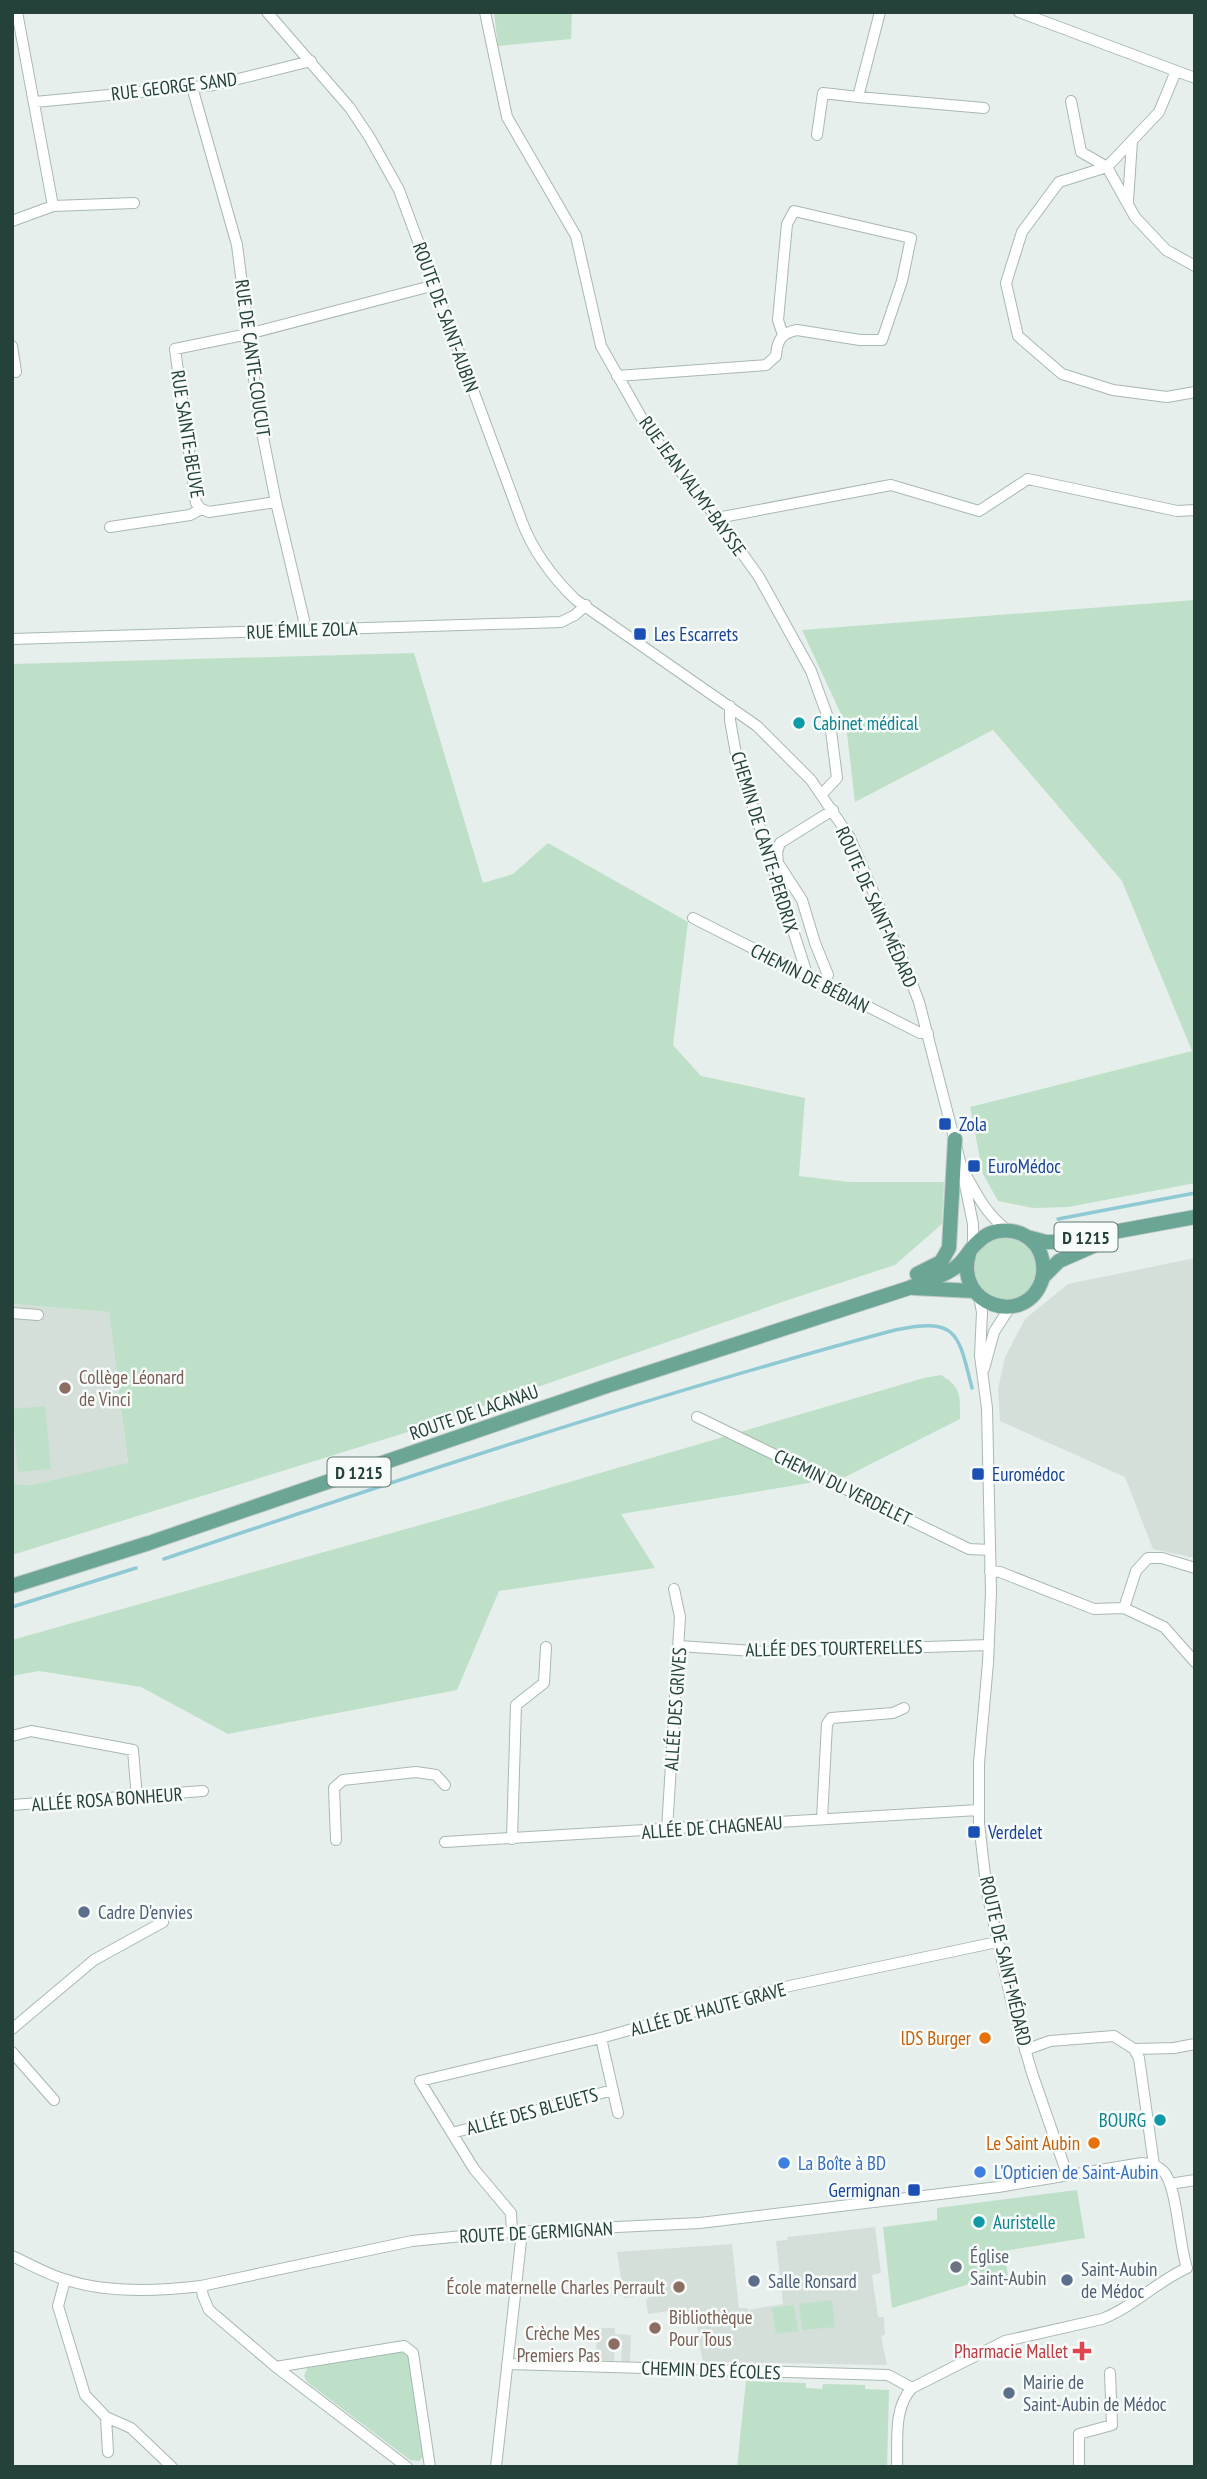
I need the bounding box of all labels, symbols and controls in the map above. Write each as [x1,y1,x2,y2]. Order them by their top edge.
street label: RUE GEORGE SAND [110,66,238,106]
street label: ROUTE DE SAINT-AUBIN [408,239,484,395]
street label: RUE DE CANTE-COUCUT [230,278,276,439]
street label: RUE SAINTE-BEUVE [166,368,210,500]
street label: RUE JEAN VALMY-BAYSSE [634,411,752,561]
street label: RUE ÉMILE ZOLA [246,616,358,644]
place label: Les Escarrets [654,622,738,646]
marker: Les Escarrets [632,626,648,642]
place label: Cabinet médical [813,711,919,735]
marker: Cabinet médical [791,715,807,731]
street label: CHEMIN DE CANTE-PERDRIX [726,748,804,936]
street label: ROUTE DE SAINT-MÉDARD [831,823,923,991]
street label: CHEMIN DE BÉBIAN [747,938,873,1018]
place label: Zola [959,1112,987,1136]
marker: Zola [937,1116,953,1132]
place label: EuroMédoc [988,1154,1061,1178]
marker: EuroMédoc [966,1158,982,1174]
road number: D 1215 [1054,1222,1118,1252]
place label: Collège Léonard de Vinci [79,1365,184,1411]
street label: ROUTE DE LACANAU [406,1379,542,1445]
marker: Collège Léonard de Vinci [57,1380,73,1396]
street label: CHEMIN DU VERDELET [770,1443,916,1531]
road number: D 1215 [328,1457,390,1486]
place label: Euromédoc [992,1462,1065,1486]
marker: Euromédoc [970,1466,986,1482]
street label: ALLÉE DES TOURTERELLES [745,1634,923,1662]
street label: ALLÉE DES GRIVES [659,1647,691,1771]
street label: ALLÉE ROSA BONHEUR [31,1782,183,1816]
street label: ALLÉE DE CHAGNEAU [641,1810,783,1844]
place label: Verdelet [987,1820,1043,1844]
marker: Verdelet [966,1824,982,1840]
street label: ROUTE DE SAINT-MÉDARD [975,1874,1037,2048]
place label: Cadre D'envies [98,1900,193,1924]
marker: Cadre D'envies [76,1904,92,1920]
street label: ALLÉE DE HAUTE GRAVE [628,1977,788,2041]
place label: lDS Burger [901,2026,972,2050]
marker: lDS Burger [977,2030,993,2046]
street label: ALLÉE DES BLEUETS [464,2082,600,2140]
place label: BOURG [1099,2108,1146,2132]
marker: BOURG [1152,2112,1168,2128]
place label: Le Saint Aubin [986,2131,1080,2155]
marker: Le Saint Aubin [1086,2135,1102,2151]
place label: La Boîte à BD [798,2151,886,2175]
marker: La Boîte à BD [776,2155,792,2171]
place label: L'Opticien de Saint-Aubin [994,2160,1158,2184]
marker: L'Opticien de Saint-Aubin [972,2164,988,2180]
place label: Germignan [829,2178,900,2202]
marker: Germignan [906,2182,922,2198]
place label: Auristelle [993,2210,1056,2234]
marker: Auristelle [971,2214,987,2230]
street label: ROUTE DE GERMIGNAN [459,2216,613,2248]
place label: Église Saint-Aubin [970,2244,1046,2290]
place label: Saint-Aubin de Médoc [1081,2257,1157,2303]
marker: Église Saint-Aubin [948,2259,964,2275]
place label: Salle Ronsard [768,2269,857,2293]
marker: Saint-Aubin de Médoc [1059,2272,1075,2288]
marker: Salle Ronsard [746,2273,762,2289]
place label: École maternelle Charles Perrault [447,2275,666,2299]
marker: École maternelle Charles Perrault [671,2279,687,2295]
place label: Bibliothèque Pour Tous [669,2305,753,2351]
marker: Bibliothèque Pour Tous [647,2320,663,2336]
place label: Crèche Mes Premiers Pas [517,2321,600,2367]
marker: Crèche Mes Premiers Pas [606,2336,622,2352]
place label: Pharmacie Mallet [954,2339,1069,2363]
marker: Pharmacie Mallet [1074,2343,1090,2359]
street label: CHEMIN DES ÉCOLES [641,2356,781,2384]
place label: Mairie de Saint-Aubin de Médoc [1023,2370,1167,2416]
marker: Mairie de Saint-Aubin de Médoc [1001,2385,1017,2401]

